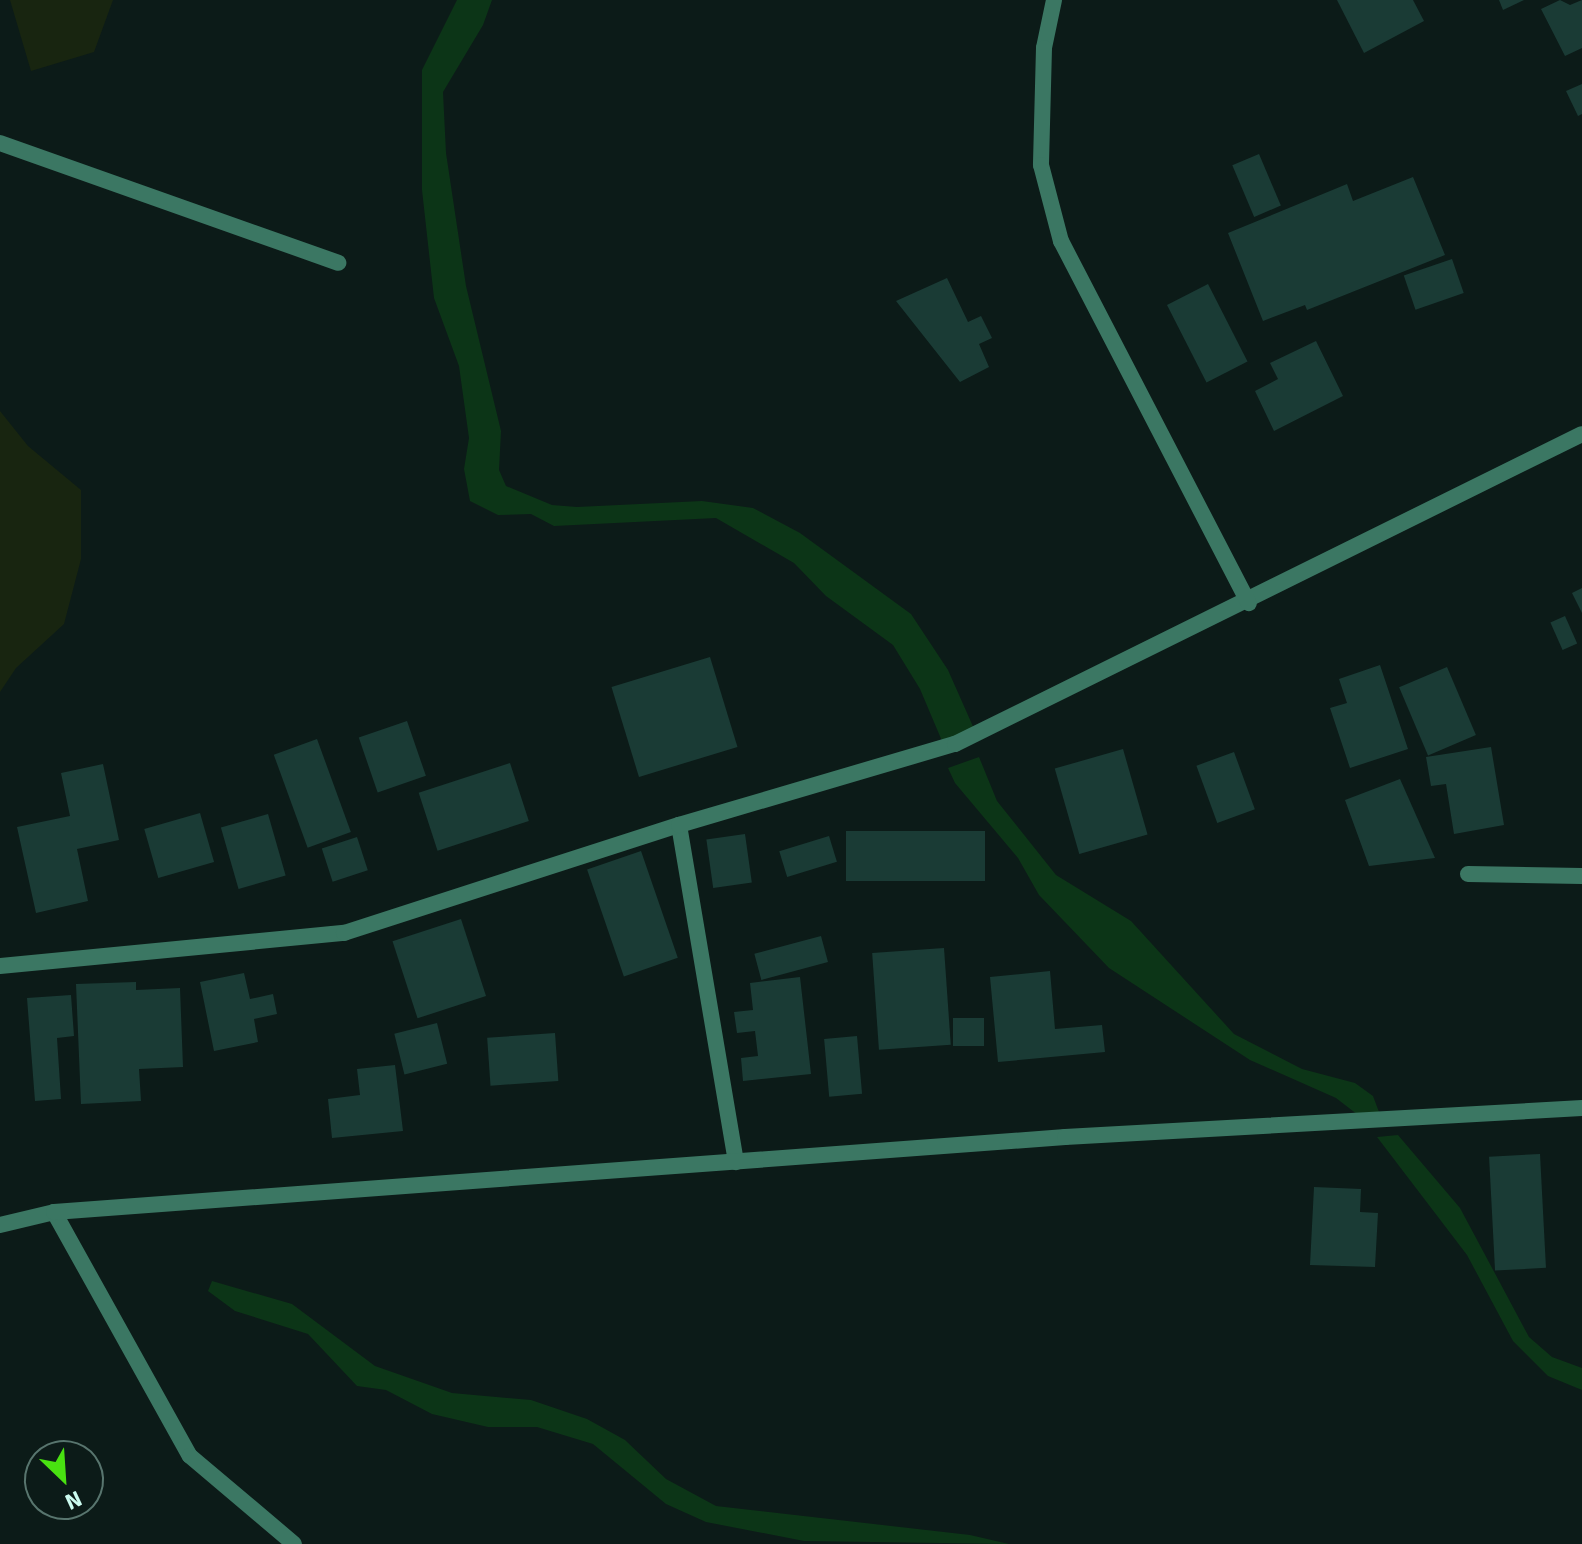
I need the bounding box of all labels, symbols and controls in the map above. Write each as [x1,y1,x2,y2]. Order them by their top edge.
north arrow [24,1440,104,1520]
text: N [61,1485,86,1516]

